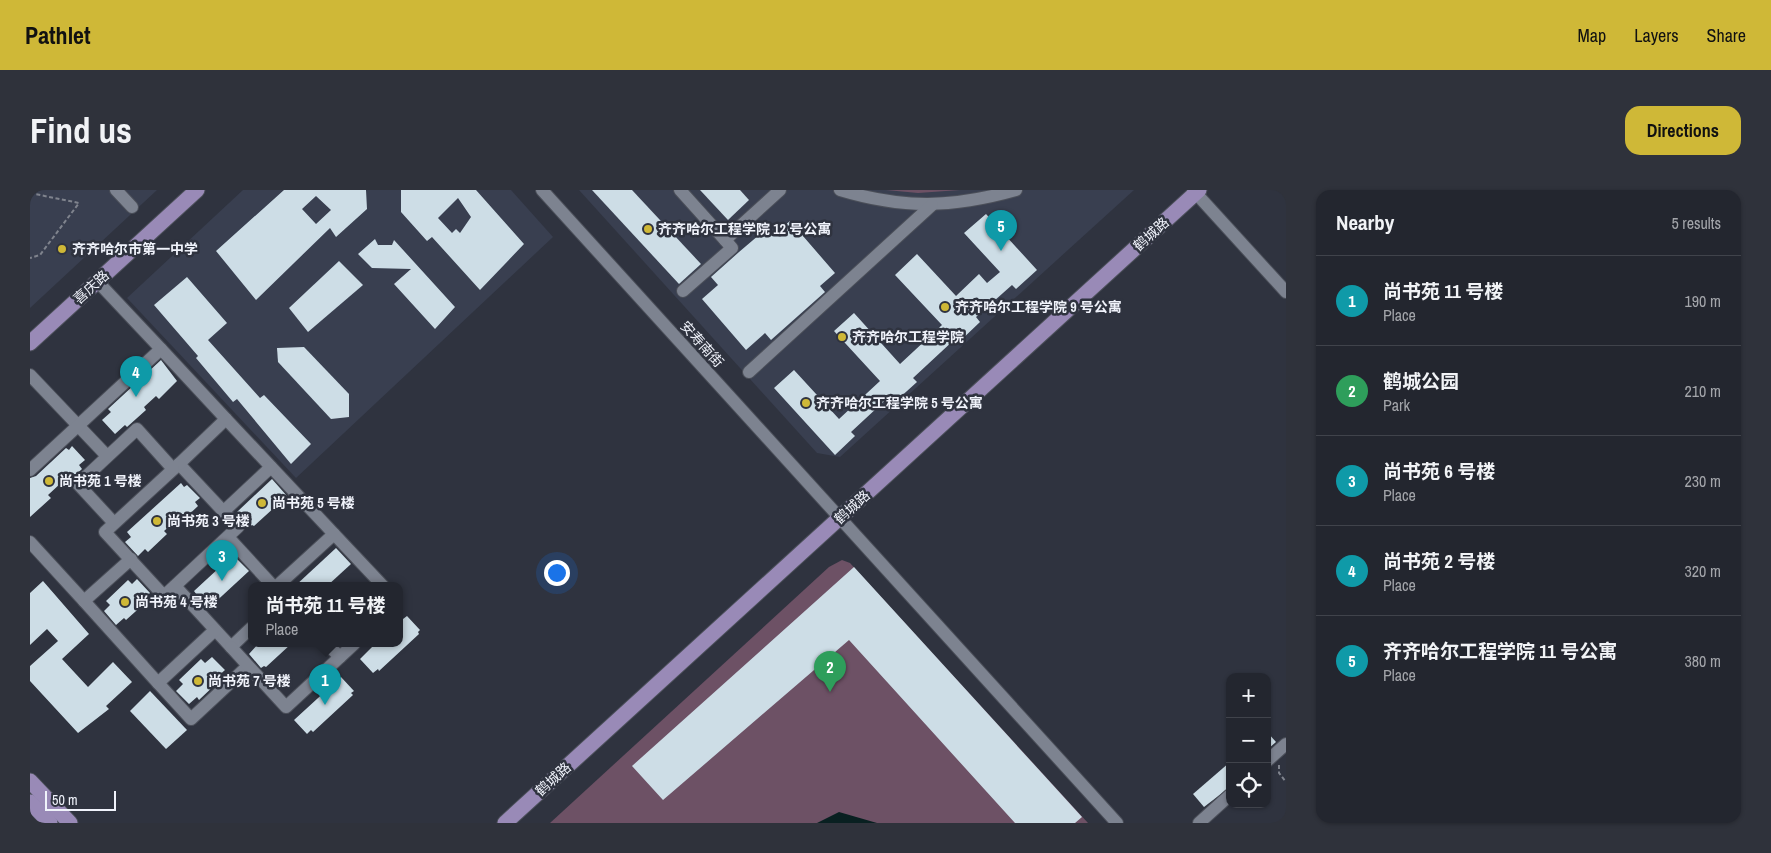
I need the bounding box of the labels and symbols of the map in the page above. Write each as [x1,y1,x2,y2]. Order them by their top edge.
pin: 5 [985,210,1017,251]
street label: 鹤城路 [1129,213,1173,255]
place label: 齐齐哈尔工程学院 12 号公寓 [658,220,831,238]
marker: 齐齐哈尔工程学院 12 号公寓 [642,223,654,235]
place label: 齐齐哈尔市第一中学 [72,240,198,258]
marker: 齐齐哈尔市第一中学 [56,243,68,255]
street label: 喜庆路 [69,266,113,308]
place label: 齐齐哈尔工程学院 9 号公寓 [955,298,1122,316]
marker: 齐齐哈尔工程学院 9 号公寓 [939,301,951,313]
street label: 安寿南街 [677,317,727,371]
place label: 齐齐哈尔工程学院 [852,328,964,346]
marker: 齐齐哈尔工程学院 [836,331,848,343]
pin: 4 [120,356,152,397]
place label: 齐齐哈尔工程学院 5 号公寓 [816,394,983,412]
marker: 齐齐哈尔工程学院 5 号公寓 [800,397,812,409]
place label: 尚书苑 1 号楼 [59,472,142,490]
marker: 尚书苑 1 号楼 [43,475,55,487]
street label: 鹤城路 [830,486,874,528]
place label: 尚书苑 5 号楼 [272,494,355,512]
marker: 尚书苑 5 号楼 [256,497,268,509]
place label: 尚书苑 3 号楼 [167,512,250,530]
marker: 尚书苑 3 号楼 [151,515,163,527]
pin: 3 [206,540,238,581]
your location [544,560,570,586]
place label: 尚书苑 4 号楼 [135,593,218,611]
marker: 尚书苑 4 号楼 [119,596,131,608]
pin: 2 [814,651,846,692]
pin: 1 [309,664,341,705]
place label: 尚书苑 7 号楼 [208,672,291,690]
marker: 尚书苑 7 号楼 [192,675,204,687]
street label: 鹤城路 [531,758,575,800]
scale bar [45,788,116,811]

